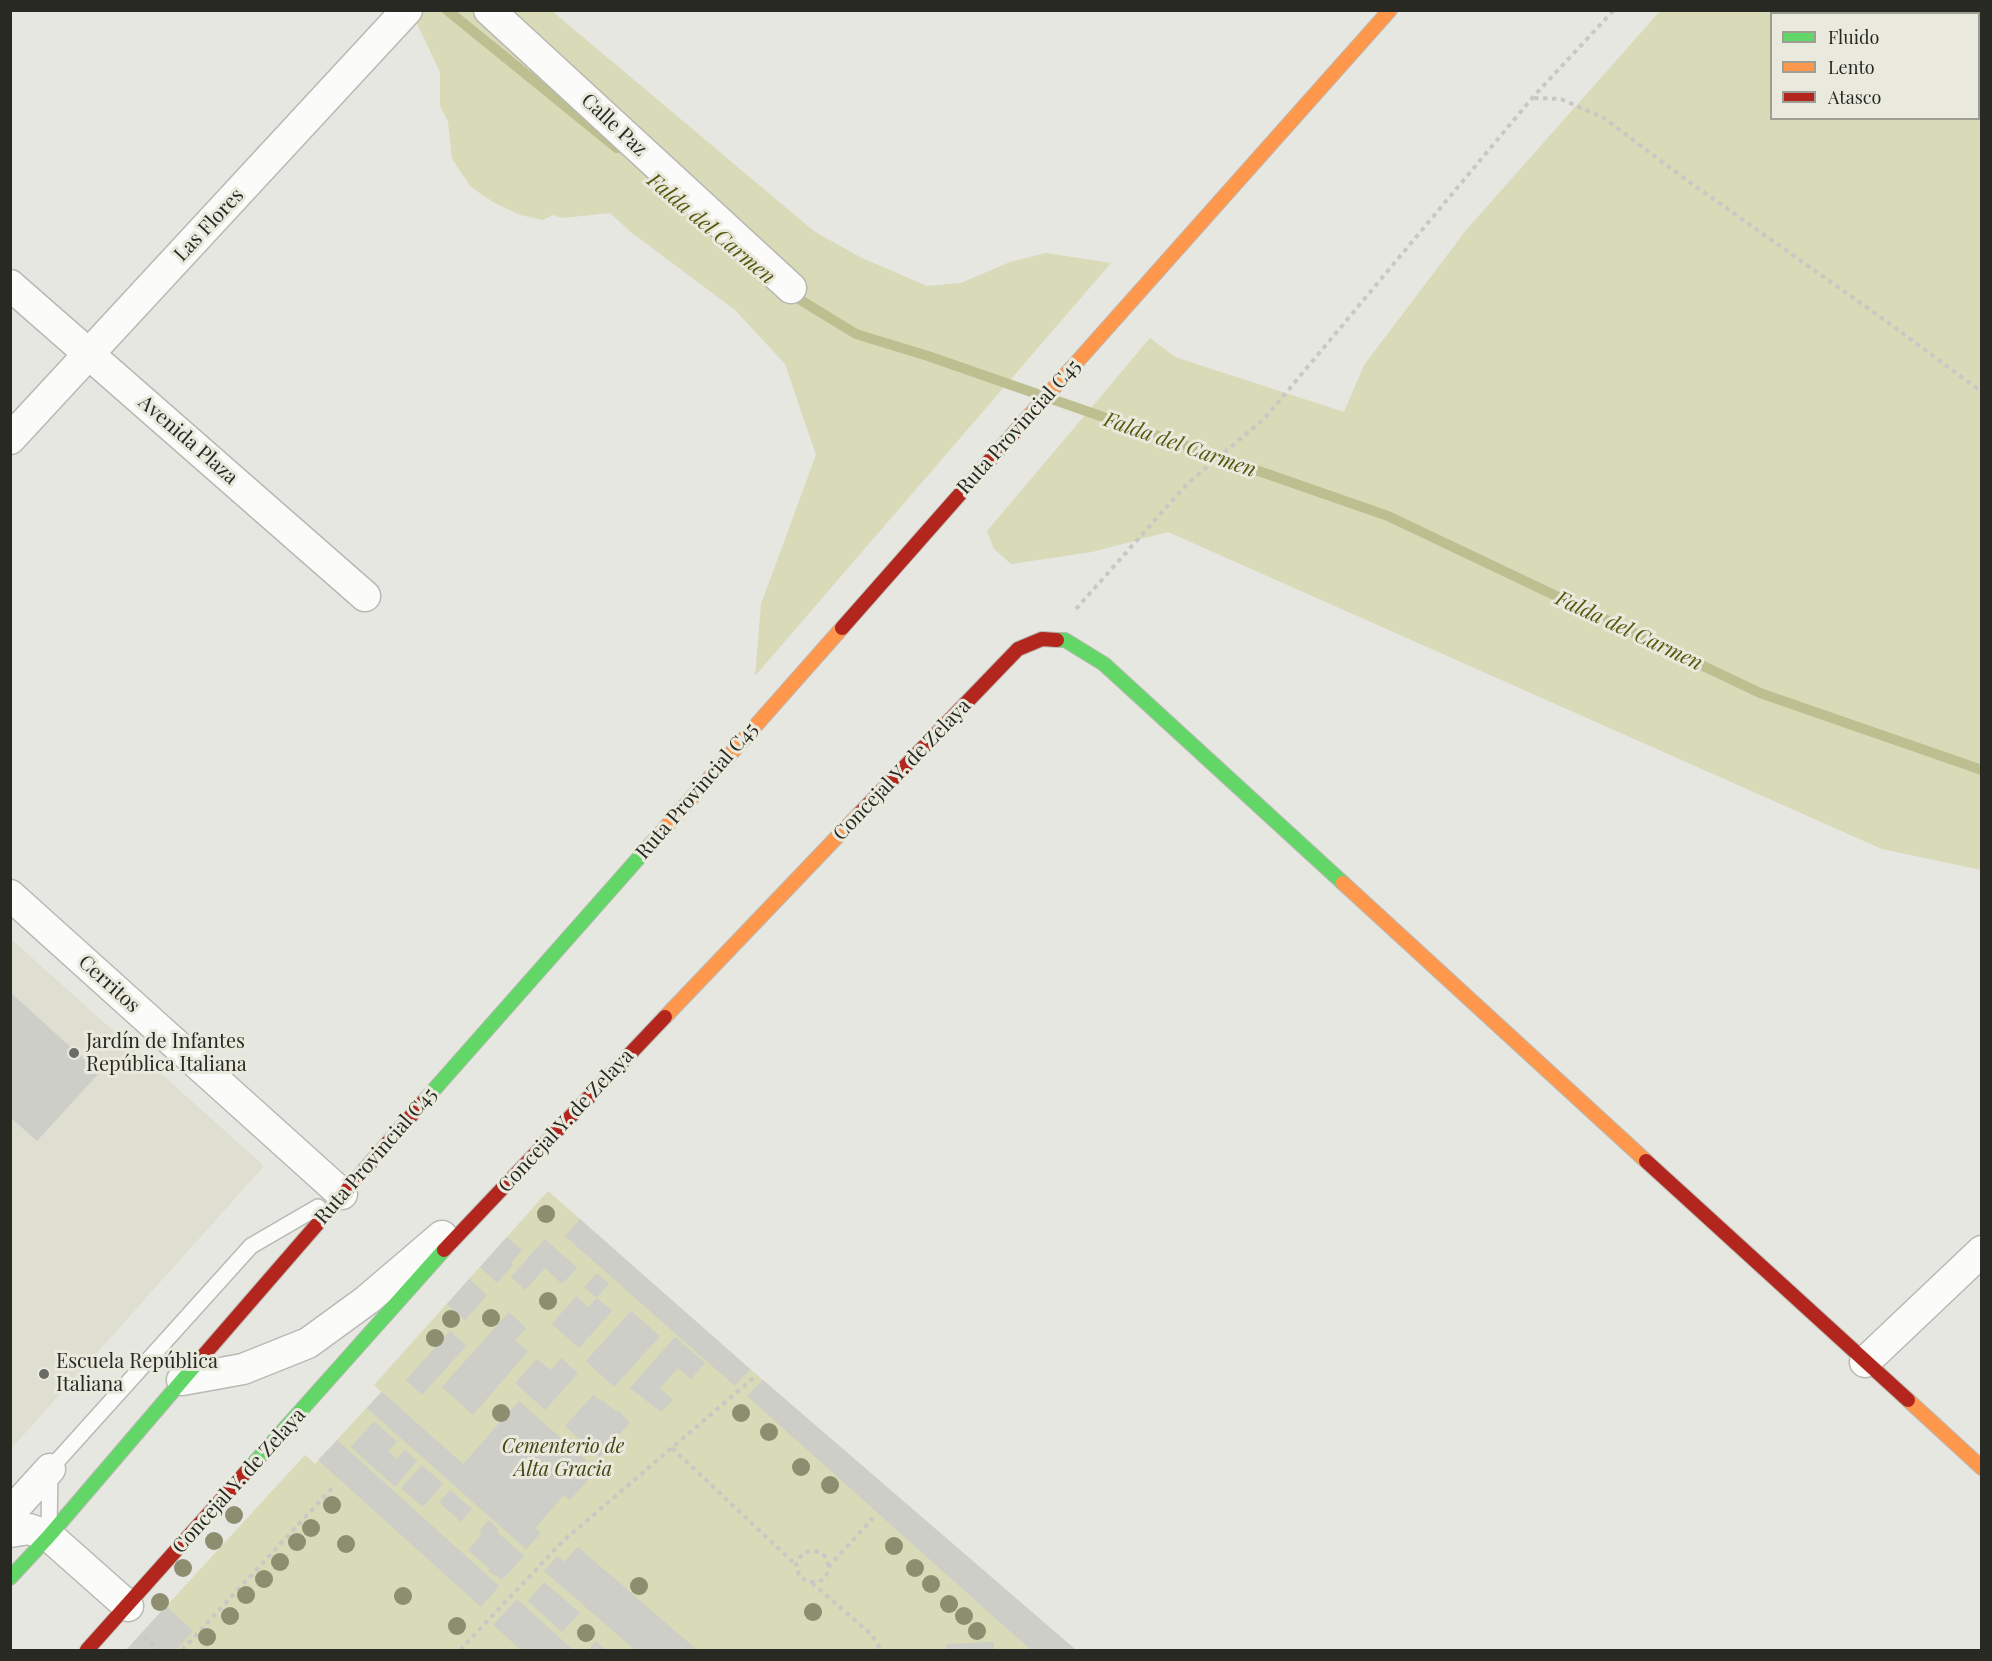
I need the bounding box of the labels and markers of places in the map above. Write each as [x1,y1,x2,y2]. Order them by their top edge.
place label: Jardín de Infantes República Italiana [86,1030,247,1077]
marker: Jardín de Infantes República Italiana [67,1046,81,1060]
place label: Escuela República Italiana [56,1350,218,1397]
marker: Escuela República Italiana [37,1367,51,1381]

